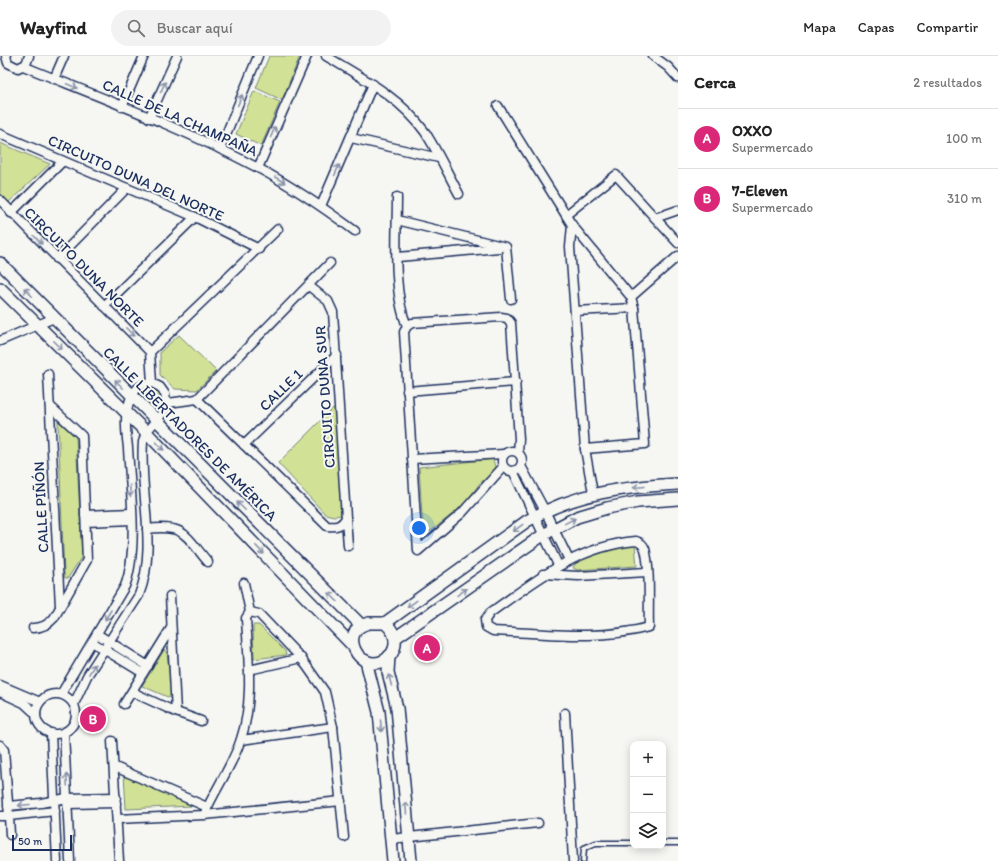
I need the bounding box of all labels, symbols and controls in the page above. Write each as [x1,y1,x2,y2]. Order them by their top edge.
search box [111,10,391,46]
text: Wayfind [20,16,87,39]
icon: search [125,17,147,39]
text: Buscar aquí [157,19,233,37]
text: Mapa [803,19,836,36]
text: Capas [858,19,895,36]
text: Compartir [917,19,978,36]
text: Cerca [694,72,736,92]
text: 2 resultados [913,75,982,90]
street label: CALLE DE LA CHAMPAÑA [100,76,261,161]
one-way arrow [160,81,167,93]
one-way arrow [66,83,78,91]
one-way arrow [237,94,244,106]
text: OXXO [732,122,772,140]
one-way arrow [270,126,278,138]
street label: CIRCUITO DUNA DEL NORTE [45,131,227,225]
text: A [703,131,711,146]
text: 100 m [946,131,982,146]
text: Supermercado [732,140,813,155]
one-way arrow [333,165,341,177]
one-way arrow [274,177,286,185]
text: 7-Eleven [732,182,788,200]
text: B [703,191,711,206]
text: 310 m [947,191,982,206]
text: Supermercado [732,200,813,215]
street label: CIRCUITO DUNA NORTE [20,203,148,331]
one-way arrow [33,235,43,245]
one-way arrow [23,287,33,297]
street label: CIRCUITO DUNA SUR [311,325,339,469]
one-way arrow [125,327,135,337]
one-way arrow [53,340,63,350]
street label: CALLE LIBERTADORES DE AMÉRICA [99,343,281,525]
street label: CALLE 1 [256,365,306,415]
one-way arrow [114,379,124,389]
one-way arrow [155,441,165,451]
street label: CALLE PIÑÓN [30,461,52,553]
one-way arrow [633,483,646,490]
one-way arrow [127,484,134,497]
one-way arrow [236,501,246,511]
one-way arrow [564,517,576,524]
your location [409,518,429,538]
one-way arrow [512,524,523,532]
one-way arrow [255,545,265,555]
one-way arrow [456,588,467,596]
one-way arrow [328,592,338,602]
one-way arrow [407,600,418,608]
one-way arrow [103,609,111,621]
pin: A [414,633,440,663]
one-way arrow [88,663,96,675]
one-way arrow [385,673,393,686]
pin: B [80,704,106,734]
one-way arrow [377,719,384,732]
map controls [630,741,666,849]
button: + [630,741,666,777]
one-way arrow [63,774,70,787]
button: − [630,777,666,813]
one-way arrow [18,801,31,809]
one-way arrow [403,802,410,815]
button: layers [630,813,666,849]
scale bar [12,833,72,852]
text: 50 m [18,835,42,848]

